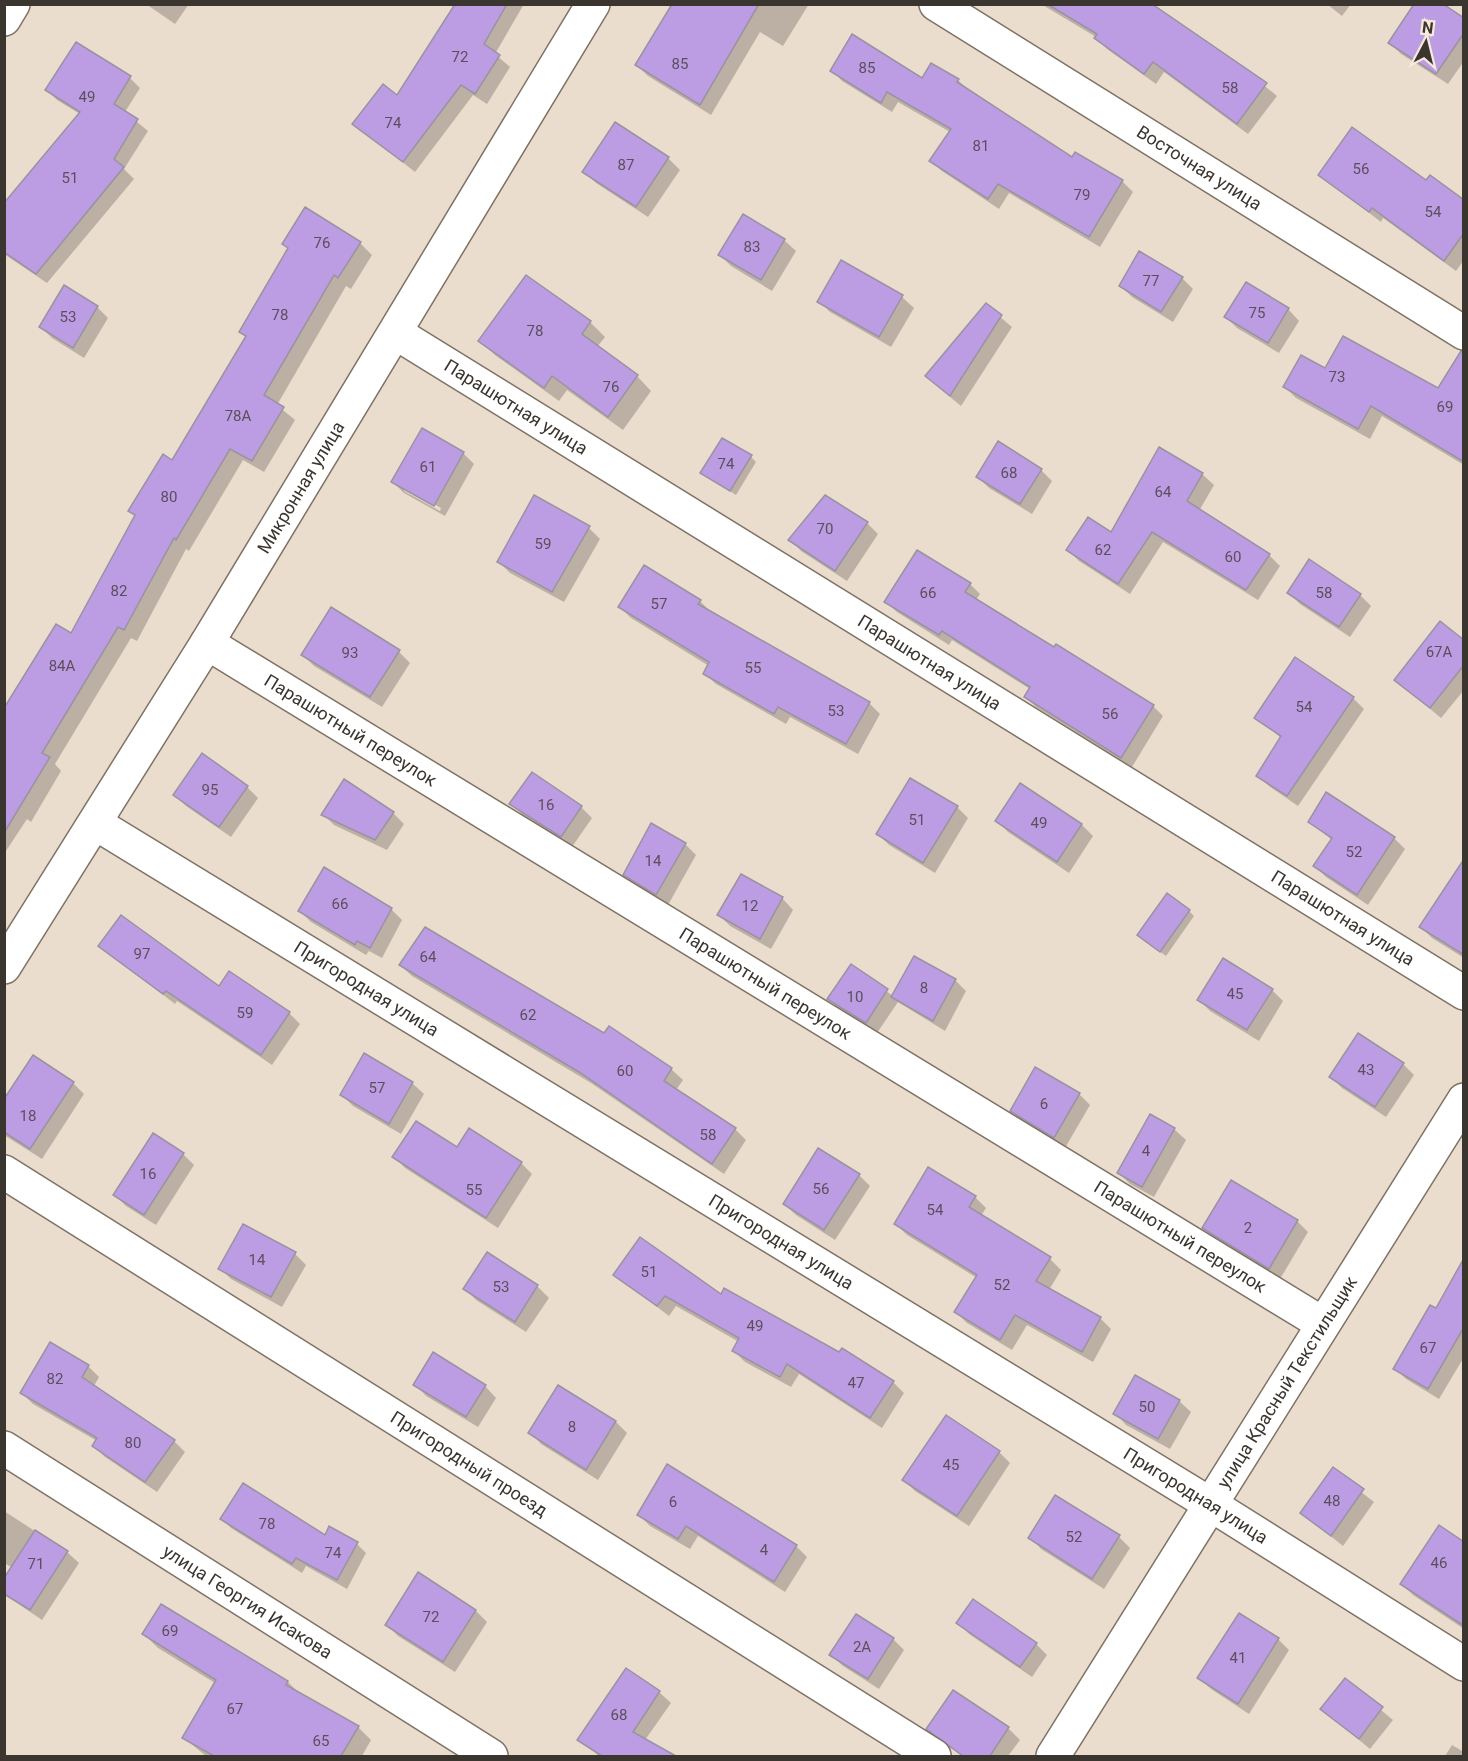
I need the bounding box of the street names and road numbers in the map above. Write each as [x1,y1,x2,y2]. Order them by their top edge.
street label: Восточная улица [1133,121,1266,214]
street label: Парашютная улица [441,355,592,459]
street label: Микронная улица [253,417,348,557]
street label: Парашютная улица [854,610,1005,714]
street label: Парашютный переулок [261,670,441,791]
street label: Парашютная улица [1268,866,1419,970]
street label: Парашютный переулок [676,923,856,1044]
street label: Пригородная улица [291,936,443,1040]
street label: Парашютный переулок [1091,1176,1271,1297]
street label: Пригородная улица [705,1190,858,1294]
street label: улица Красный Текстильщик [1212,1272,1361,1492]
street label: Пригородный проезд [387,1406,552,1521]
street label: Пригородная улица [1120,1443,1272,1548]
street label: улица Георгия Исакова [159,1540,336,1663]

